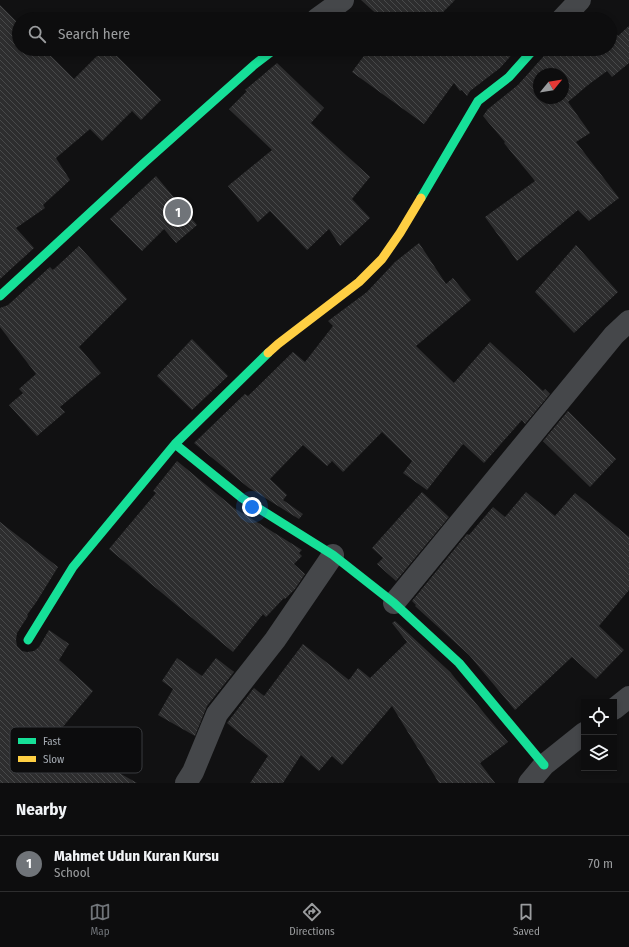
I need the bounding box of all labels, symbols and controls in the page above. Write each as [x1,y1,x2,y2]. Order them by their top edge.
search box [12,12,617,56]
icon: search [26,23,48,45]
text: Search here [58,25,130,43]
north arrow [533,68,569,104]
pin: 1 [165,197,191,227]
your location [242,497,262,517]
map controls [581,699,617,771]
button: locate [581,699,617,735]
legend [10,727,142,773]
text: Fast [43,735,61,748]
button: layers [581,735,617,771]
text: Slow [43,753,64,766]
text: Nearby [16,799,67,820]
text: Mahmet Udun Kuran Kursu [54,847,219,865]
text: 1 [26,856,32,871]
text: 70 m [588,856,613,871]
text: School [54,865,90,880]
tab: Map [89,901,111,938]
tab: Directions [289,901,335,938]
tab: Saved [513,901,540,938]

